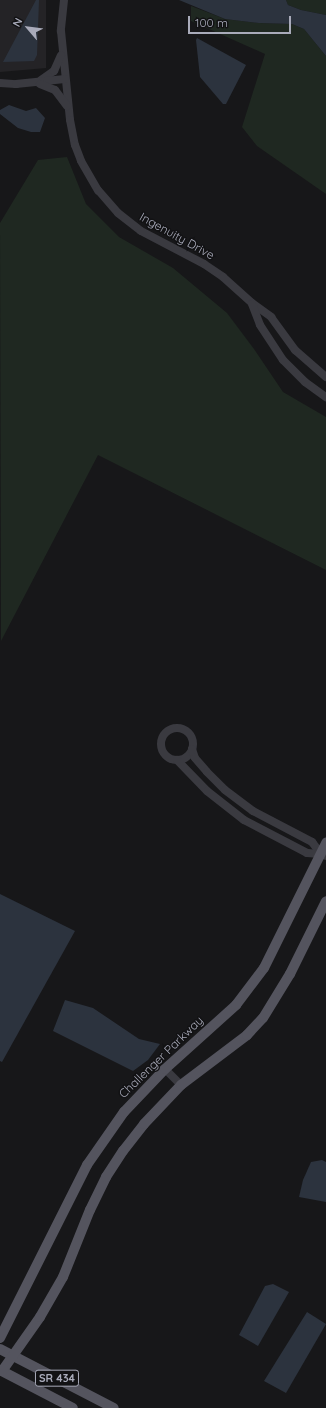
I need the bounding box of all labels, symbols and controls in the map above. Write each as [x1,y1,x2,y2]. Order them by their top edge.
north arrow [8,8,48,48]
scale bar [190,8,293,34]
text: 100 m [195,15,228,30]
text: N [9,16,25,29]
street label: Ingenuity Drive [137,210,217,262]
street label: Challenger Parkway [116,1013,206,1101]
road number: SR 434 [34,1369,80,1387]

